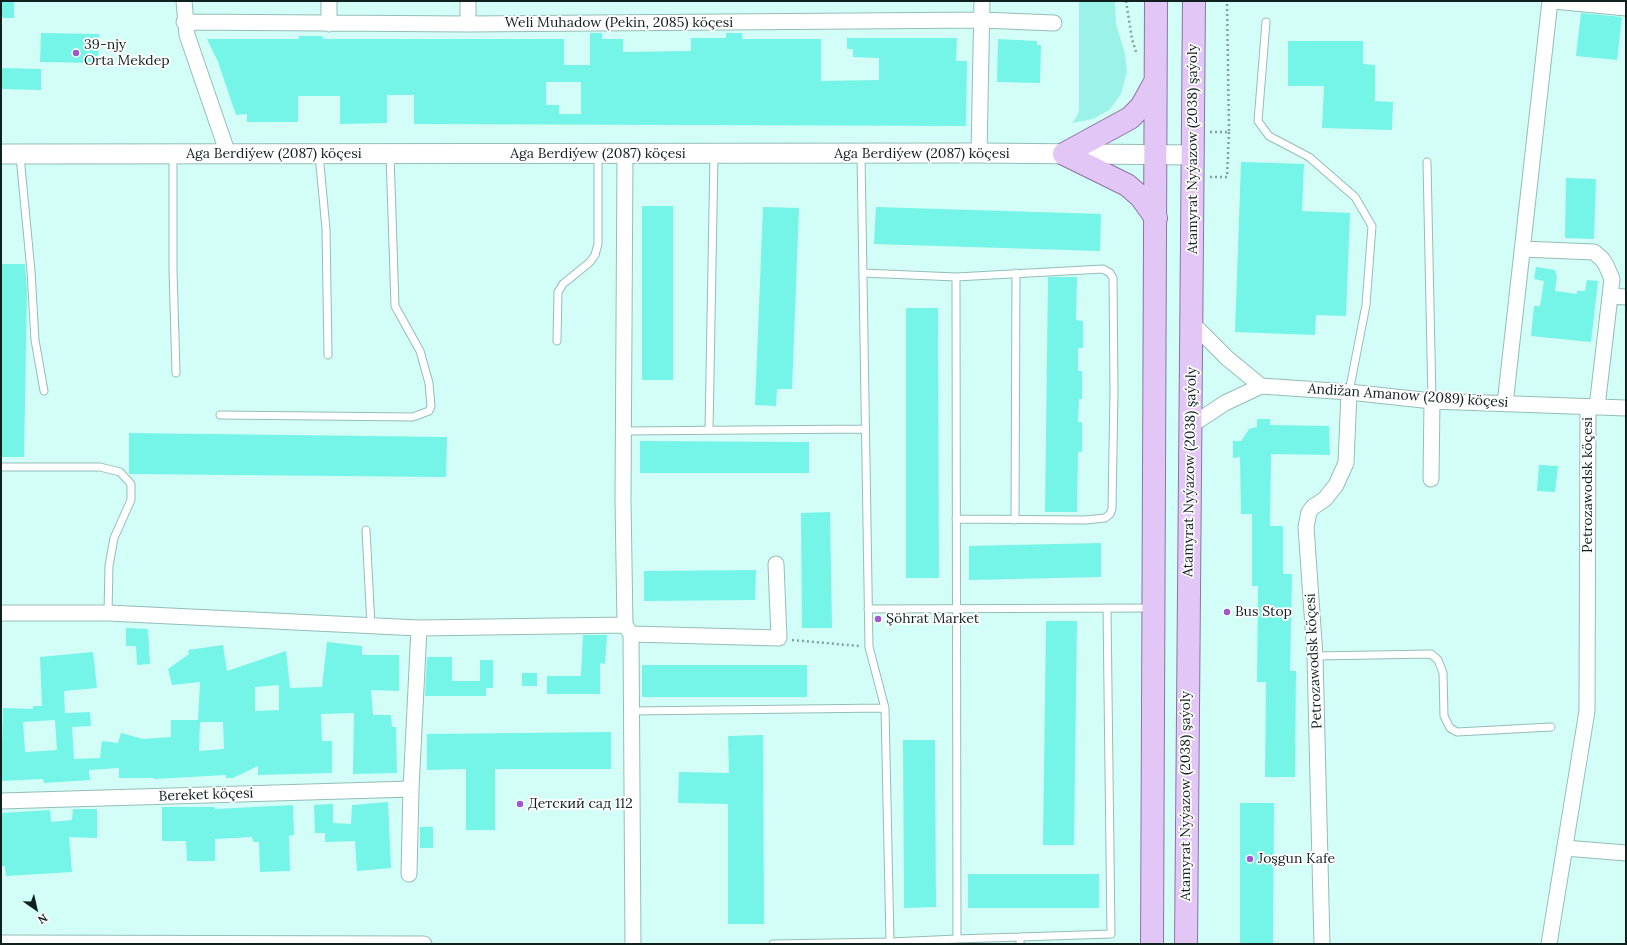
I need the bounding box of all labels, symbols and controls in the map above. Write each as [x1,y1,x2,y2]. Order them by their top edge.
street label: Weli Muhadow (Pekin, 2085) köçesi [505,15,733,31]
place label: 39-njy Orta Mekdep [84,37,170,70]
street label: Atamyrat Nyýazow (2038) şaýoly [1185,44,1201,254]
marker: 39-njy Orta Mekdep [71,48,81,58]
street label: Aga Berdiýew (2087) köçesi [186,146,362,162]
street label: Aga Berdiýew (2087) köçesi [510,146,686,162]
street label: Aga Berdiýew (2087) köçesi [834,146,1010,162]
street label: Atamyrat Nyýazow (2038) şaýoly [1180,367,1200,577]
street label: Andižan Amanow (2089) köçesi [1307,381,1509,411]
street label: Petrozawodsk köçesi [1580,417,1596,553]
street label: Petrozawodsk köçesi [1302,593,1326,729]
place label: Bus Stop [1235,604,1292,620]
marker: Bus Stop [1222,607,1232,617]
place label: Şöhrat Market [886,611,979,627]
marker: Şöhrat Market [873,614,883,624]
street label: Atamyrat Nyýazow (2038) şaýoly [1178,691,1194,901]
street label: Bereket köçesi [158,785,254,805]
place label: Детский сад 112 [528,796,633,812]
marker: Детский сад 112 [515,799,525,809]
place label: Joşgun Kafe [1258,851,1335,867]
marker: Joşgun Kafe [1245,854,1255,864]
north arrow [16,889,56,929]
text: N [35,911,50,927]

